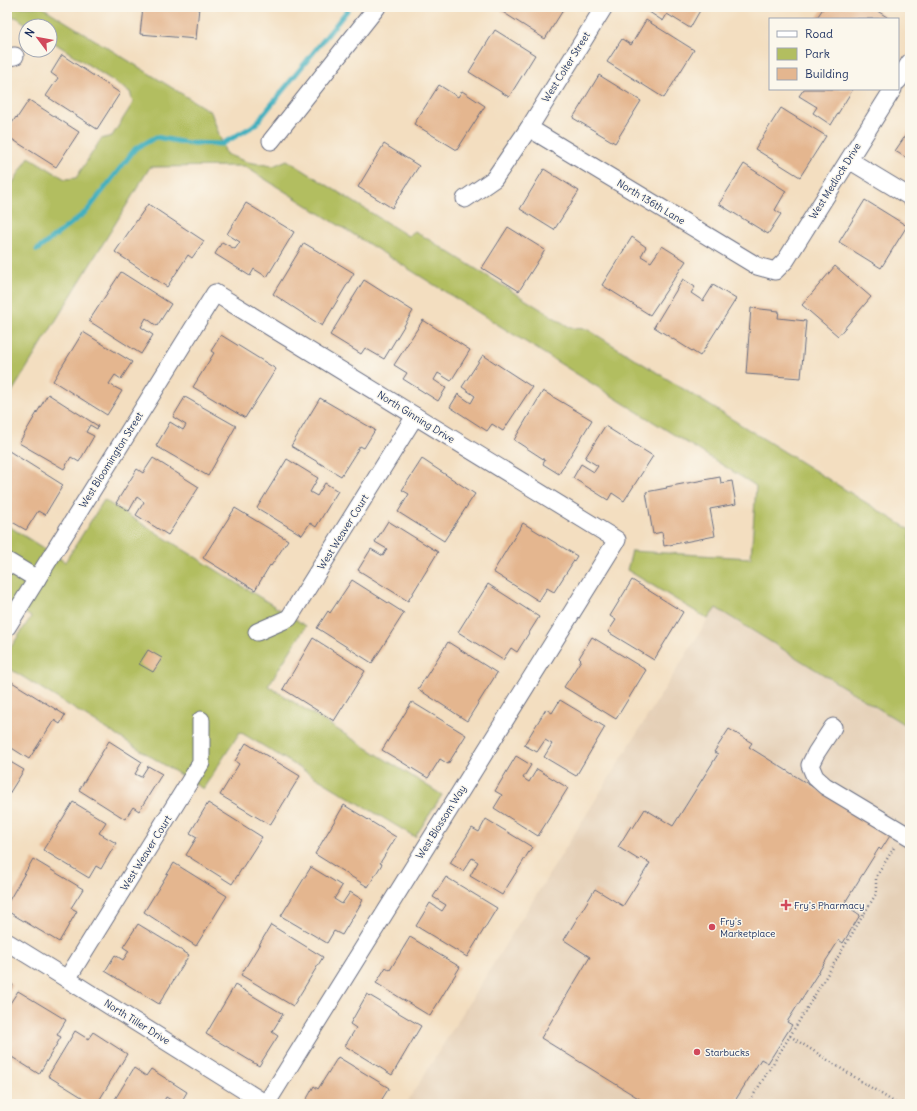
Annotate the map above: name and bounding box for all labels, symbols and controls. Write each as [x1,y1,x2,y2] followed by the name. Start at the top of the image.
[18,18,58,58] north arrow
[769,18,899,90] legend
[22,26,37,40] text: N
[805,26,833,41] text: Road
[539,29,593,105] street label: West Colter Street
[805,46,830,61] text: Park
[805,66,849,81] text: Building
[806,140,864,222] street label: West Medlock Drive
[615,177,687,227] street label: North 136th Lane
[375,388,457,446] street label: North Ginning Drive
[76,409,146,510] street label: West Bloomington Street
[315,491,372,572] street label: West Weaver Court
[413,783,469,861] street label: West Blossom Way
[118,812,175,893] street label: West Weaver Court
[794,899,865,912] place label: Fry's Pharmacy
[781,900,791,910] marker: Fry's Pharmacy
[720,915,776,940] place label: Fry's Marketplace
[707,922,717,932] marker: Fry's Marketplace
[102,996,172,1048] street label: North Tiller Drive
[705,1046,750,1059] place label: Starbucks
[692,1047,702,1057] marker: Starbucks

